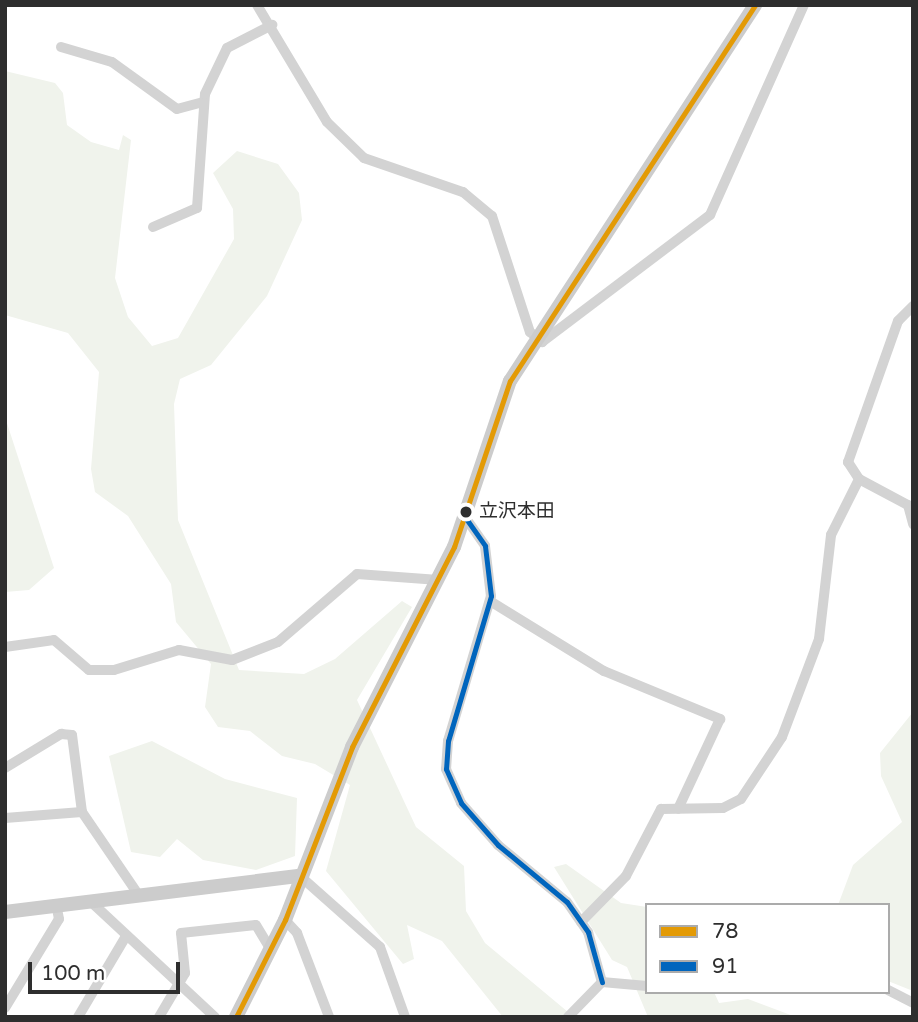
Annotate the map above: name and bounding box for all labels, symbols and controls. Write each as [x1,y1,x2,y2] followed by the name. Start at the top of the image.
[479,501,555,523] place label: 立沢本田
[459,505,473,519] marker: 立沢本田
[645,903,890,994] legend
[712,919,738,944] text: 78
[32,948,184,992] scale bar
[712,954,738,979] text: 91
[41,961,105,986] text: 100 m

